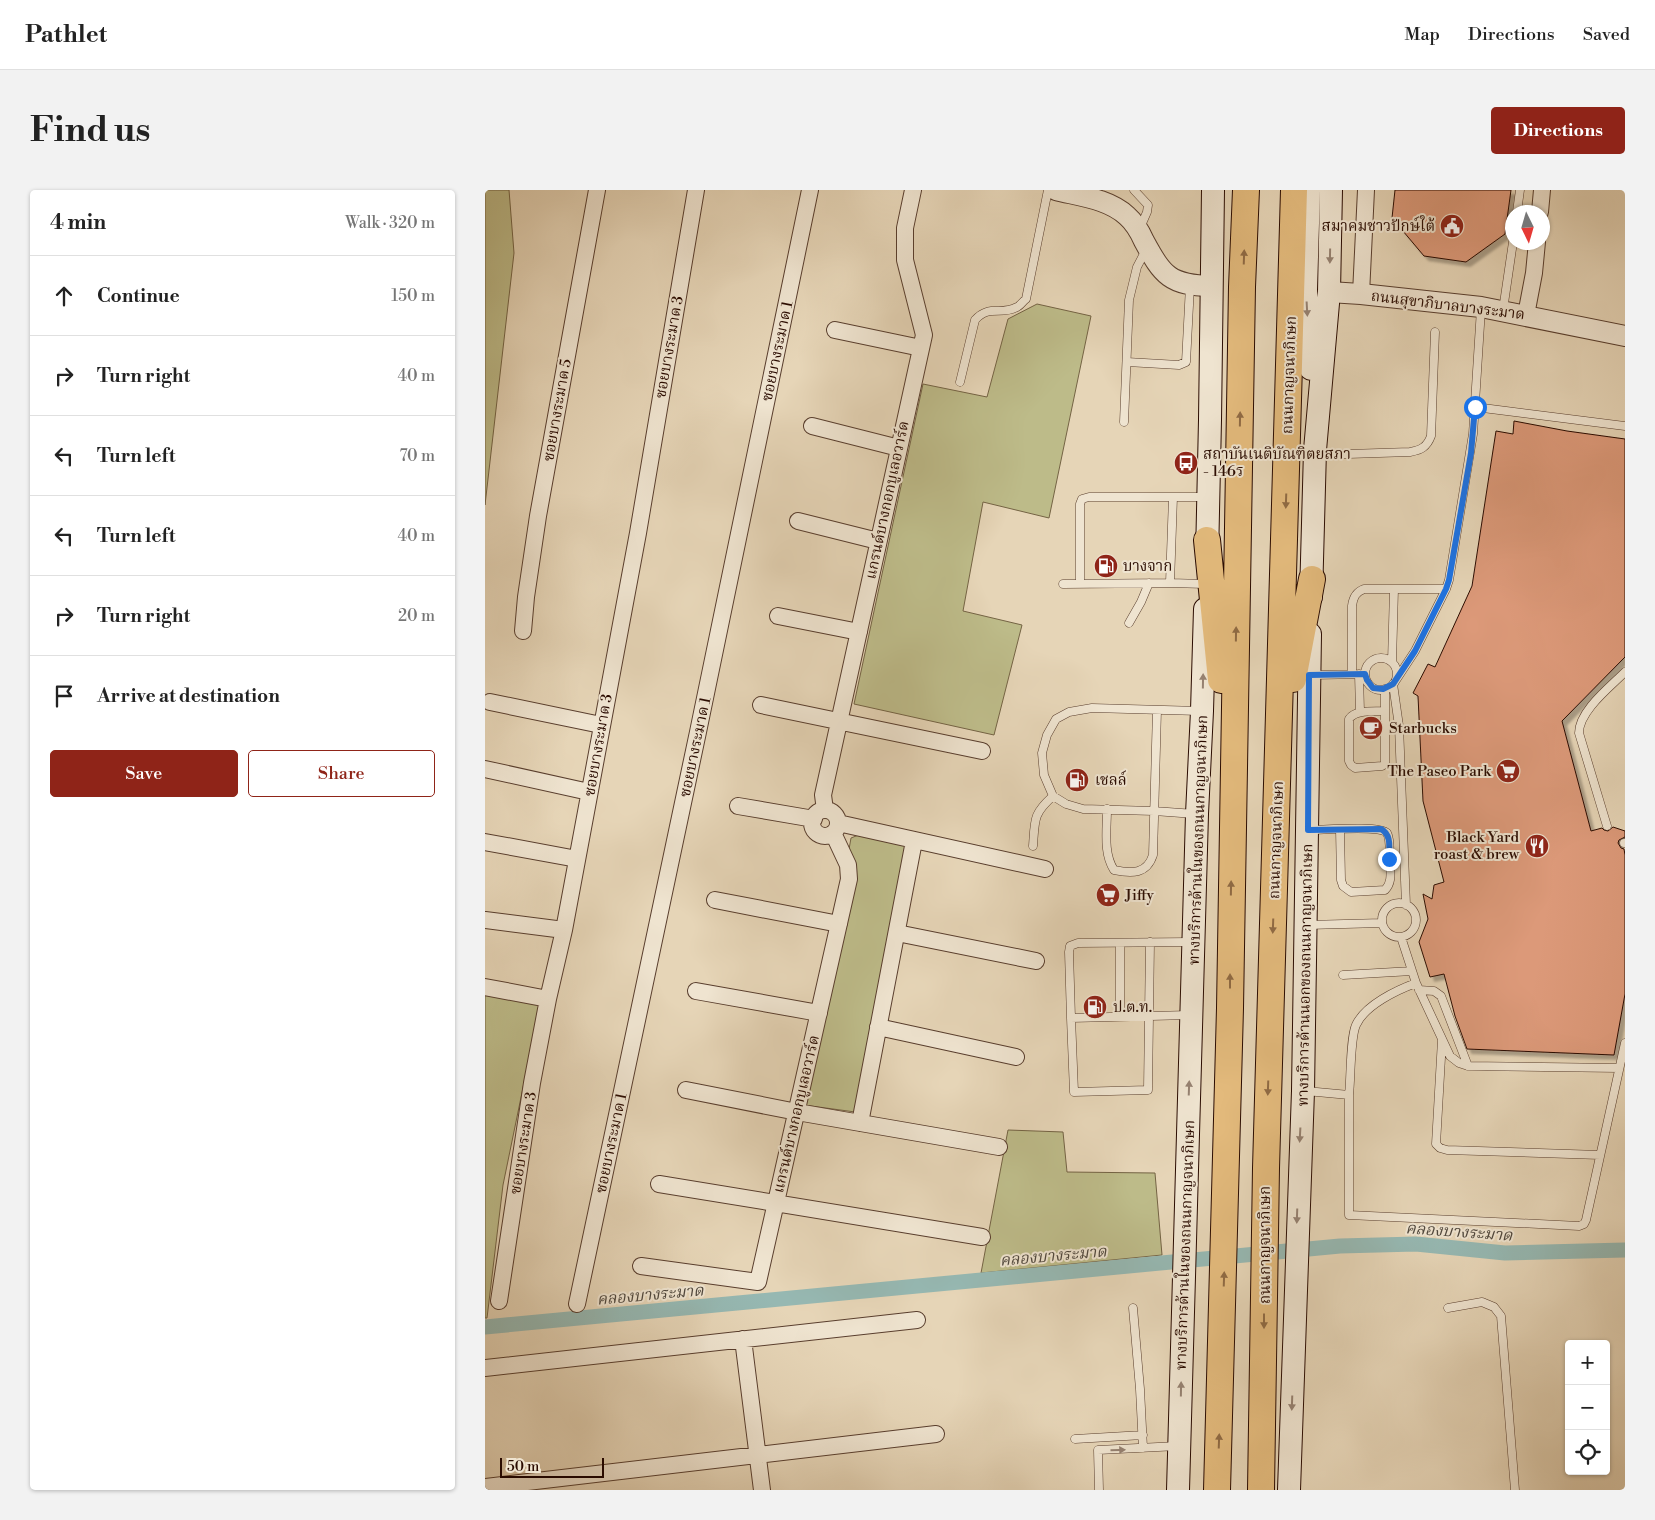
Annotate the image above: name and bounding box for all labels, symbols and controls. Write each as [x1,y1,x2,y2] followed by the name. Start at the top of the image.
[25,20,107,50] text: Pathlet
[1404,23,1440,46] text: Map
[1468,23,1555,46] text: Directions
[1583,23,1630,46] text: Saved
[1491,107,1625,154] button: Directions
[30,109,150,152] text: Find us
[1505,205,1550,250] north arrow
[50,210,106,236] text: 4 min
[345,213,435,233] text: Walk · 320 m
[1439,213,1465,239] public building icon: สมาคมชาวปักษ์ใต้
[1322,215,1435,236] place label: สมาคมชาวปักษ์ใต้
[1240,248,1248,264] one-way arrow
[1325,248,1333,264] one-way arrow
[50,282,78,310] icon: ahead
[97,284,180,308] text: Continue
[391,286,435,306] text: 150 m
[1370,287,1526,325] street label: ถนนสุขาภิบาลบางระมาด
[651,294,688,400] street label: ซอยบางระมาด 3
[758,299,797,403] street label: ซอยบางระมาด 1
[1304,301,1312,317] one-way arrow
[1278,316,1301,434] street label: ถนนกาญจนาภิเษก
[539,357,576,463] street label: ซอยบางระมาด 5
[50,362,78,390] icon: right
[97,364,190,388] text: Turn right
[398,366,435,386] text: 40 m
[1464,396,1487,419] route start
[1236,411,1244,427] one-way arrow
[860,419,914,581] street label: แกรนด์บางกอกบูเลอวาร์ด
[50,442,78,470] icon: left
[97,444,176,468] text: Turn left
[1203,445,1351,481] place label: สถาบันเนติบัณฑิตยสภา - 146ร
[399,446,435,466] text: 70 m
[1173,450,1199,476] bus stop icon: สถาบันเนติบัณฑิตยสภา - 146ร
[1281,493,1289,509] one-way arrow
[50,522,78,550] icon: left
[97,524,176,548] text: Turn left
[398,526,435,546] text: 40 m
[1093,553,1119,579] fuel station icon: บางจาก
[1123,557,1172,576] place label: บางจาก
[50,602,78,630] icon: right
[97,604,190,628] text: Turn right
[398,606,435,626] text: 20 m
[1232,626,1240,642] one-way arrow
[1199,673,1207,689] one-way arrow
[50,682,78,710] icon: arrive
[97,684,280,708] text: Arrive at destination
[580,692,617,798] street label: ซอยบางระมาด 3
[676,695,715,799] street label: ซอยบางระมาด 1
[1183,714,1212,965] street label: ทางบริการด้านในของถนนกาญจนาภิเษก
[1358,715,1384,741] cafe icon: Starbucks
[1389,719,1457,738] place label: Starbucks
[50,750,238,797] button: Save
[248,750,435,797] button: Share
[1495,758,1521,784] supermarket icon: The Paseo Park
[1387,762,1492,781] place label: The Paseo Park
[1064,767,1090,793] fuel station icon: เชลล์
[1095,770,1127,790] place label: เชลล์
[1265,781,1288,899] street label: ถนนกาญจนาภิเษก
[1434,828,1520,864] place label: Black Yard roast & brew
[1524,833,1550,859] restaurant icon: Black Yard roast & brew
[1294,843,1317,1107] street label: ทางบริการด้านนอกของถนนกาญจนาภิเษก
[1378,848,1401,871] route end
[1228,880,1236,896] one-way arrow
[1095,882,1121,908] supermarket icon: Jiffy
[1124,886,1155,905] place label: Jiffy
[1269,918,1277,934] one-way arrow
[1226,973,1234,989] one-way arrow
[1082,994,1108,1020] fuel station icon: ป.ต.ท.
[1113,998,1152,1017] place label: ป.ต.ท.
[768,1033,824,1195] street label: แกรนด์บางกอกบูเลอวาร์ด
[1186,1080,1194,1096] one-way arrow
[1264,1081,1272,1097] one-way arrow
[506,1090,541,1196] street label: ซอยบางระมาด 3
[592,1091,631,1195] street label: ซอยบางระมาด 1
[1170,1119,1199,1370] street label: ทางบริการด้านในของถนนกาญจนาภิเษก
[1296,1128,1304,1144] one-way arrow
[1256,1186,1275,1304] street label: ถนนกาญจนาภิเษก
[1293,1208,1301,1224] one-way arrow
[1405,1218,1514,1246] water label: คลองบางระมาด
[999,1241,1108,1271] water label: คลองบางระมาด
[1220,1271,1228,1287] one-way arrow
[596,1280,705,1310] water label: คลองบางระมาด
[1260,1314,1268,1330] one-way arrow
[1565,1340,1610,1475] map controls
[1565,1340,1610,1385] button: +
[1177,1381,1185,1397] one-way arrow
[1565,1385,1610,1430] button: −
[1287,1395,1295,1411] one-way arrow
[1565,1430,1610,1475] button: locate
[1215,1433,1223,1449] one-way arrow
[1111,1446,1127,1454] one-way arrow
[500,1455,604,1478] scale bar
[507,1458,539,1476] text: 50 m

